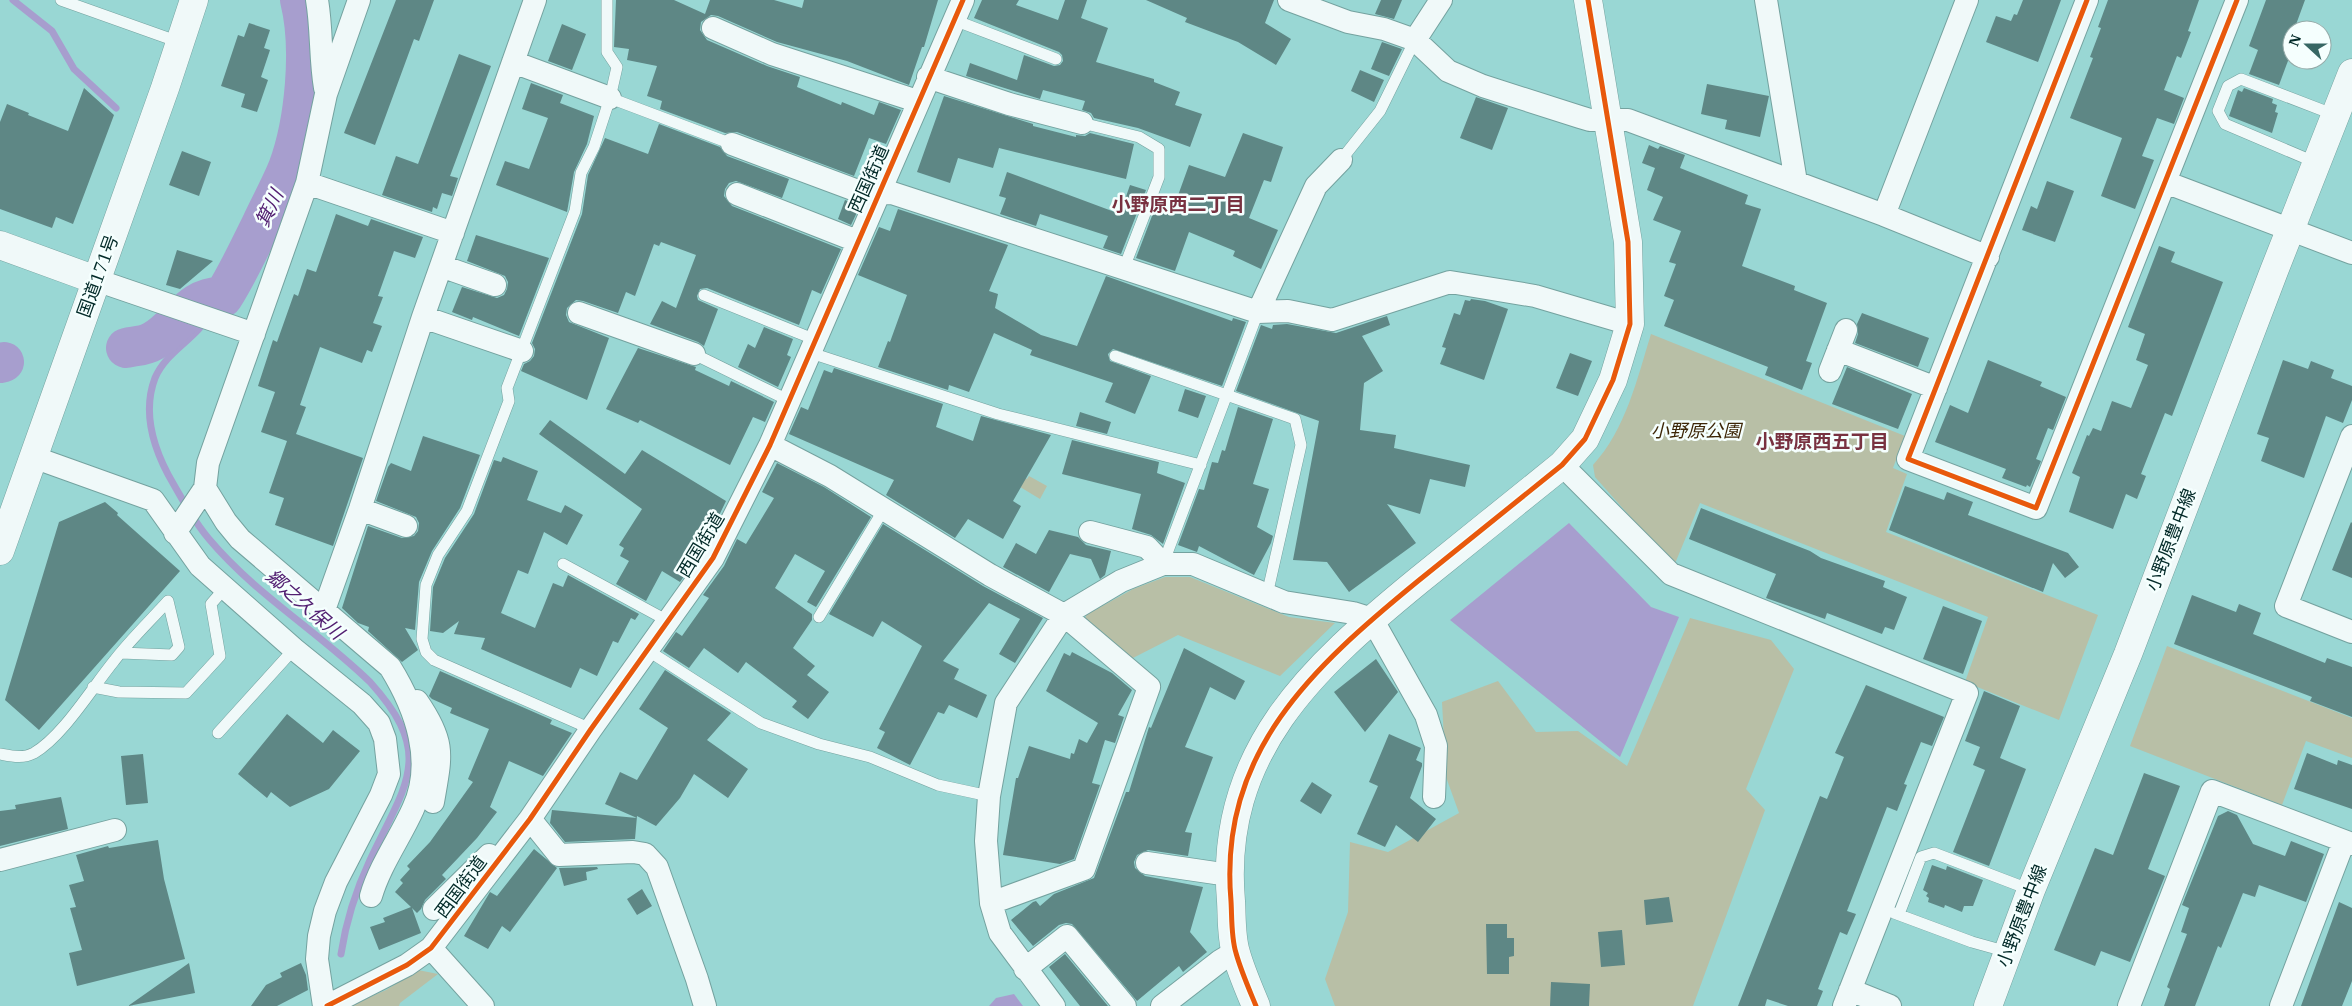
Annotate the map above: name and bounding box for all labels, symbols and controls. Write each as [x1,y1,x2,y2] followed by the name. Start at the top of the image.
[2282,20,2332,70] north arrow
[2284,32,2305,49] text: N
[843,141,894,216] street label: 西国街道
[250,184,289,230] water label: 箕川
[1111,192,1245,216] district label: 小野原西二丁目
[72,231,123,320] street label: 国道171号
[1651,419,1744,442] park label: 小野原公園
[1755,429,1889,453] district label: 小野原西五丁目
[2140,485,2201,594] street label: 小野原豊中線
[672,508,729,582] street label: 西国街道
[261,564,350,646] water label: 郷之久保川
[430,851,491,922] street label: 西国街道
[1991,861,2052,970] street label: 小野原豊中線

